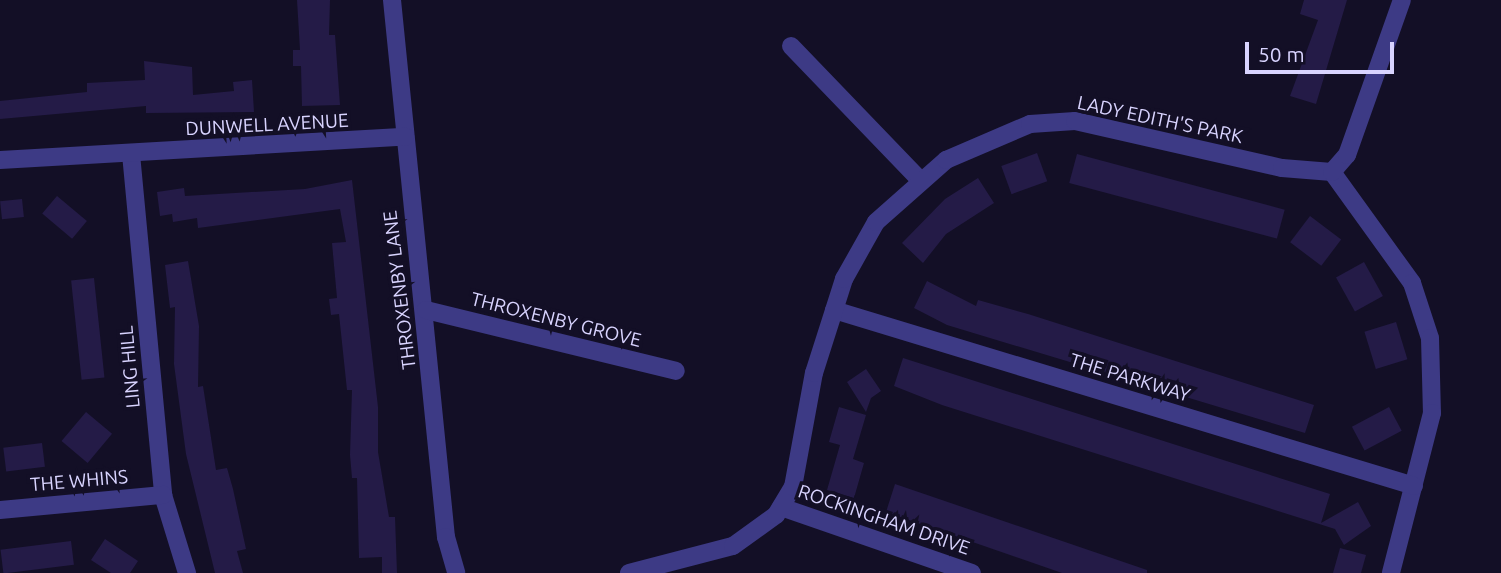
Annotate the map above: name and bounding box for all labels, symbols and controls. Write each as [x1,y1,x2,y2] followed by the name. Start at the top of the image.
[1249,28,1398,72] scale bar
[1258,42,1305,66] text: 50 m
[1075,91,1245,149] street label: LADY EDITH'S PARK
[185,109,349,141] street label: DUNWELL AVENUE
[379,209,421,371] street label: THROXENBY LANE
[468,288,644,352] street label: THROXENBY GROVE
[115,325,145,409] street label: LING HILL
[1067,349,1193,407] street label: THE PARKWAY
[29,465,129,497] street label: THE WHINS
[795,480,973,560] street label: ROCKINGHAM DRIVE

